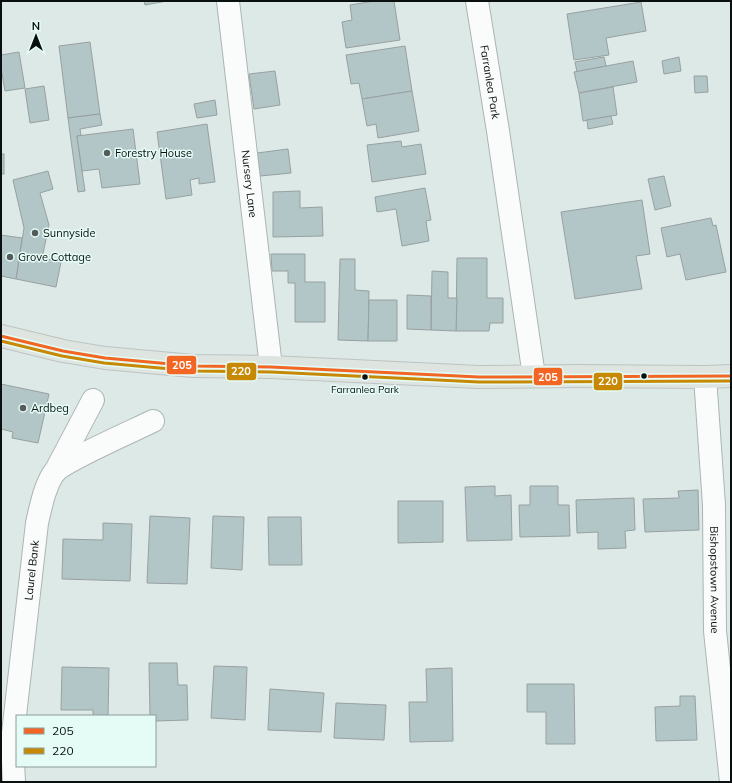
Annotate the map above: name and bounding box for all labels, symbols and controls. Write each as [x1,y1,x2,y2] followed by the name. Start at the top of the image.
[16,16,56,56] north arrow
[32,19,40,33] text: N
[477,44,503,120] street label: Farranlea Park
[115,146,192,160] place label: Forestry House
[102,148,112,158] marker: Forestry House
[239,149,260,218] street label: Nursery Lane
[43,226,95,240] place label: Sunnyside
[30,228,40,238] marker: Sunnyside
[18,250,91,264] place label: Grove Cottage
[5,252,15,262] marker: Grove Cottage
[166,355,197,375] line badge: 205
[172,358,192,372] text: 205
[226,362,257,381] line badge: 220
[231,364,251,378] text: 220
[533,367,563,386] line badge: 205
[538,370,558,384] text: 205
[639,371,649,381] unlabelled marker
[360,372,370,382] marker: Farranlea Park
[593,372,623,391] line badge: 220
[598,374,618,388] text: 220
[331,383,400,396] place label: Farranlea Park
[31,401,69,415] place label: Ardbeg
[18,403,28,413] marker: Ardbeg
[707,526,722,634] street label: Bishopstown Avenue
[21,539,42,601] street label: Laurel Bank
[16,715,156,767] legend
[52,723,74,738] text: 205
[52,743,74,758] text: 220

